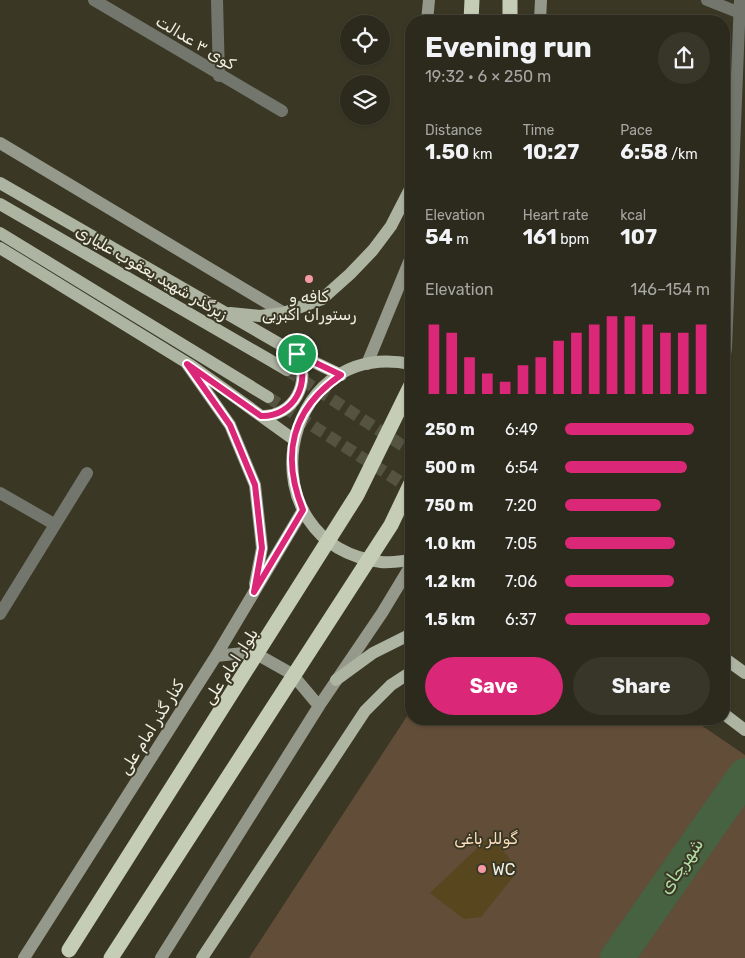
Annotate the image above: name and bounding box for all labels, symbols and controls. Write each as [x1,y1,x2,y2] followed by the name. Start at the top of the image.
[152,11,240,75] street label: کوی ۳ عدالت
[340,15,390,125] map controls
[340,15,390,65] button: locate
[425,31,592,64] text: Evening run
[658,32,710,84] button: share
[425,67,551,86] text: 19:32 · 6 × 250 m
[340,75,390,125] button: layers
[425,122,482,139] text: Distance
[523,122,554,139] text: Time
[620,122,652,139] text: Pace
[425,139,469,164] text: 1.50
[523,139,579,164] text: 10:27
[620,139,668,164] text: 6:58
[469,146,492,163] text: km
[668,146,698,163] text: /km
[425,207,485,224] text: Elevation
[523,207,589,224] text: Heart rate
[620,207,646,224] text: kcal
[72,221,231,325] street label: زیرگذر شهید یعقوب علیاری
[425,224,453,249] text: 54
[523,224,557,249] text: 161
[620,224,657,249] text: 107
[453,231,469,248] text: m
[557,231,589,248] text: bpm
[303,273,315,285] marker: کافه و رستوران اکبربی
[425,280,494,299] text: Elevation
[631,280,710,299] text: 146–154 m
[262,287,356,325] place label: کافه و رستوران اکبربی
[276,333,318,375] pin
[283,340,311,368] icon: arrive
[425,420,475,439] text: 250 m
[505,420,538,439] text: 6:49
[425,458,475,477] text: 500 m
[505,458,538,477] text: 6:54
[425,496,473,515] text: 750 m
[505,496,537,515] text: 7:20
[425,534,476,553] text: 1.0 km
[505,534,537,553] text: 7:05
[425,572,475,591] text: 1.2 km
[505,572,537,591] text: 7:06
[425,610,475,629] text: 1.5 km
[505,610,537,629] text: 6:37
[199,625,263,708] street label: بلوار امام علی
[425,657,563,715] button: Save
[573,657,710,715] button: Share
[115,676,189,779] street label: کنار گذر امام علی
[454,829,519,849] park label: گوللر باغی
[654,834,708,898] water label: شهرچای
[492,860,515,879] place label: WC
[476,863,488,875] marker: WC

